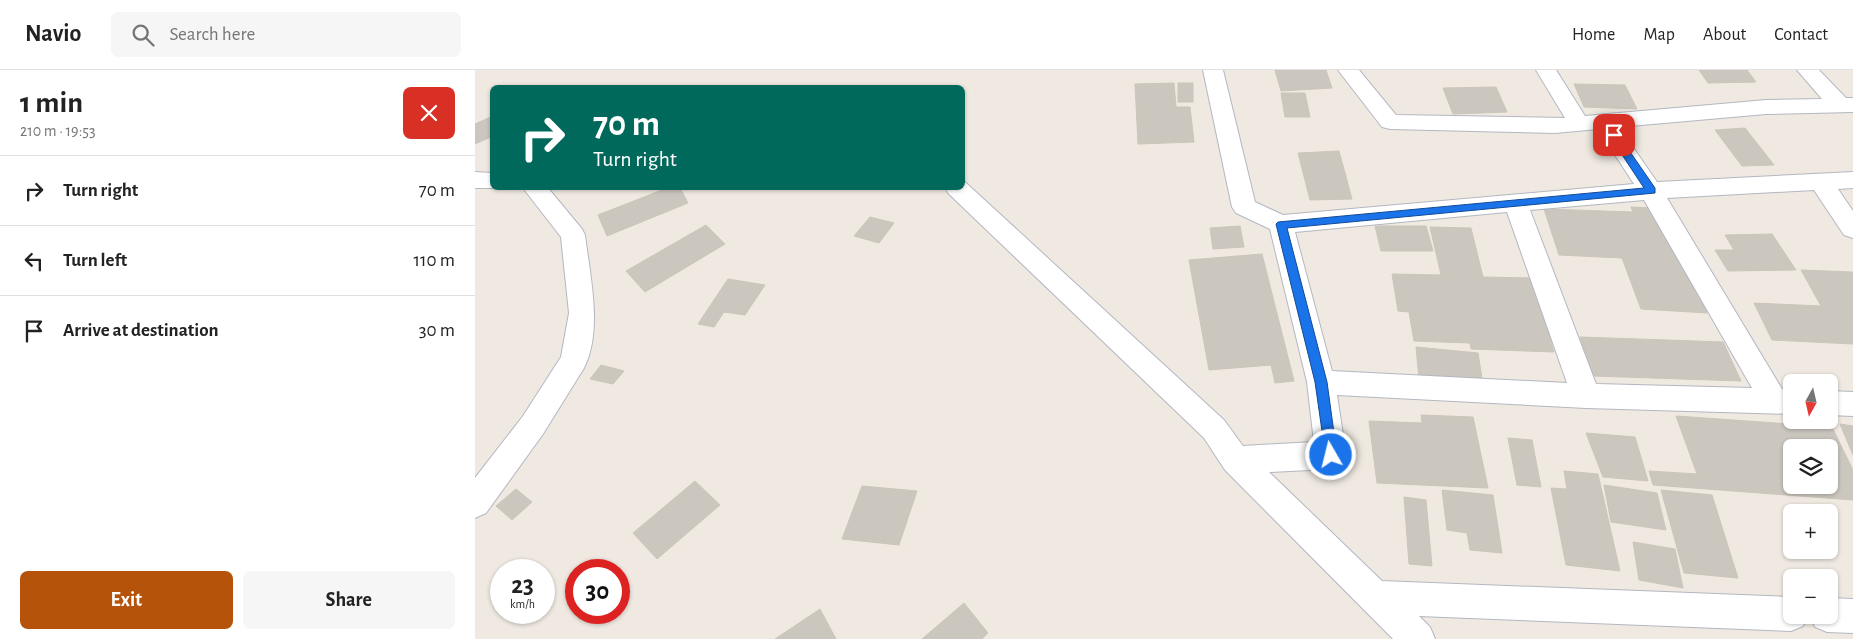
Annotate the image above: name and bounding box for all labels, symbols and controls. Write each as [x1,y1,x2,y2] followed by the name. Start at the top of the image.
[111,12,461,57] search box
[129,21,157,49] icon: search
[25,22,81,46] text: Navio
[169,25,255,44] text: Search here
[1572,26,1615,44] text: Home
[1643,26,1675,44] text: Map
[1703,26,1746,44] text: About
[1774,26,1828,44] text: Contact
[403,87,455,139] button: close
[20,88,83,118] text: 1 min
[510,105,575,170] icon: right
[593,107,660,142] text: 70 m
[1593,114,1635,156] pin
[1600,121,1628,149] icon: arrive
[20,123,96,139] text: 210 m · 19:53
[593,148,677,170] text: Turn right
[20,177,48,205] icon: right
[63,181,138,200] text: Turn right
[419,181,455,200] text: 70 m
[20,247,48,275] icon: left
[63,251,127,270] text: Turn left
[414,251,455,270] text: 110 m
[20,317,48,345] icon: arrive
[63,321,219,340] text: Arrive at destination
[419,321,455,340] text: 30 m
[1783,374,1837,429] north arrow
[1783,374,1838,624] map controls
[1304,428,1356,480] position arrow
[1783,439,1838,494] button: layers
[1783,504,1838,559] button: +
[565,559,630,624] speed limit sign: 30
[1783,569,1838,624] button: −
[20,571,233,629] button: Exit
[243,571,455,629] button: Share
[511,573,534,598] text: 23
[510,598,535,610] text: km/h

